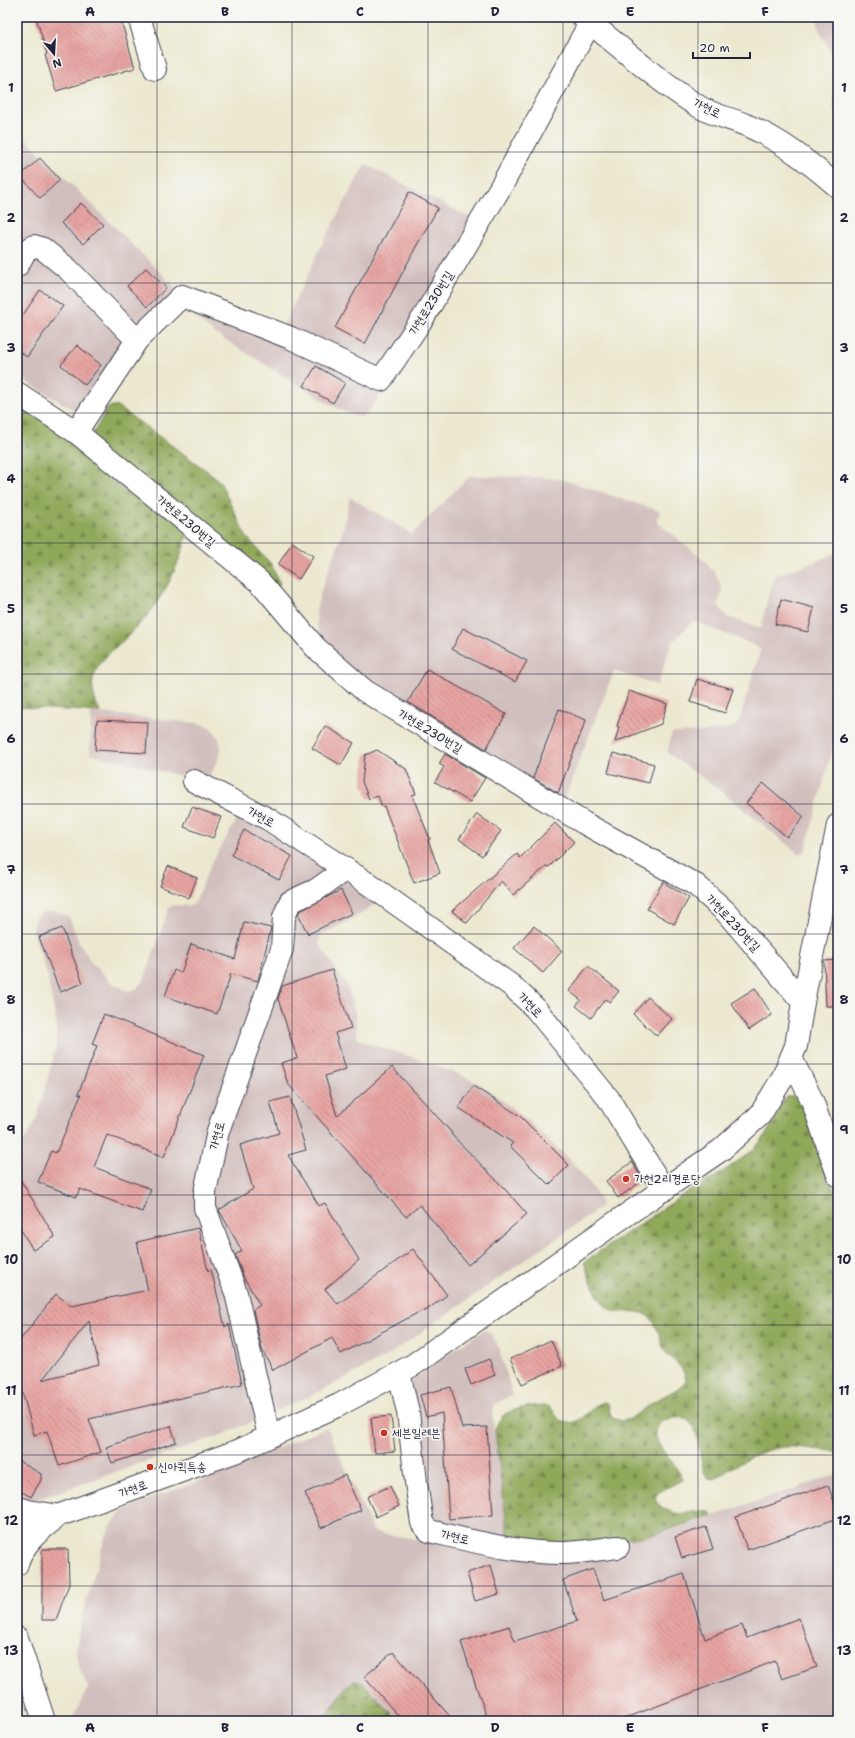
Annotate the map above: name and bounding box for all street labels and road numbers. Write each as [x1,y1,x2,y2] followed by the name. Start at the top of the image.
[690,94,724,122] street label: 가현로
[405,268,457,338] street label: 가현로230번길
[153,492,219,551] street label: 가현로230번길
[395,705,466,757] street label: 가현로230번길
[244,803,278,831] street label: 가현로
[702,891,764,955] street label: 가현로230번길
[514,989,546,1021] street label: 가현로
[206,1120,228,1152] street label: 가현로
[117,1477,149,1501] street label: 가현로
[439,1526,471,1548] street label: 가현로

